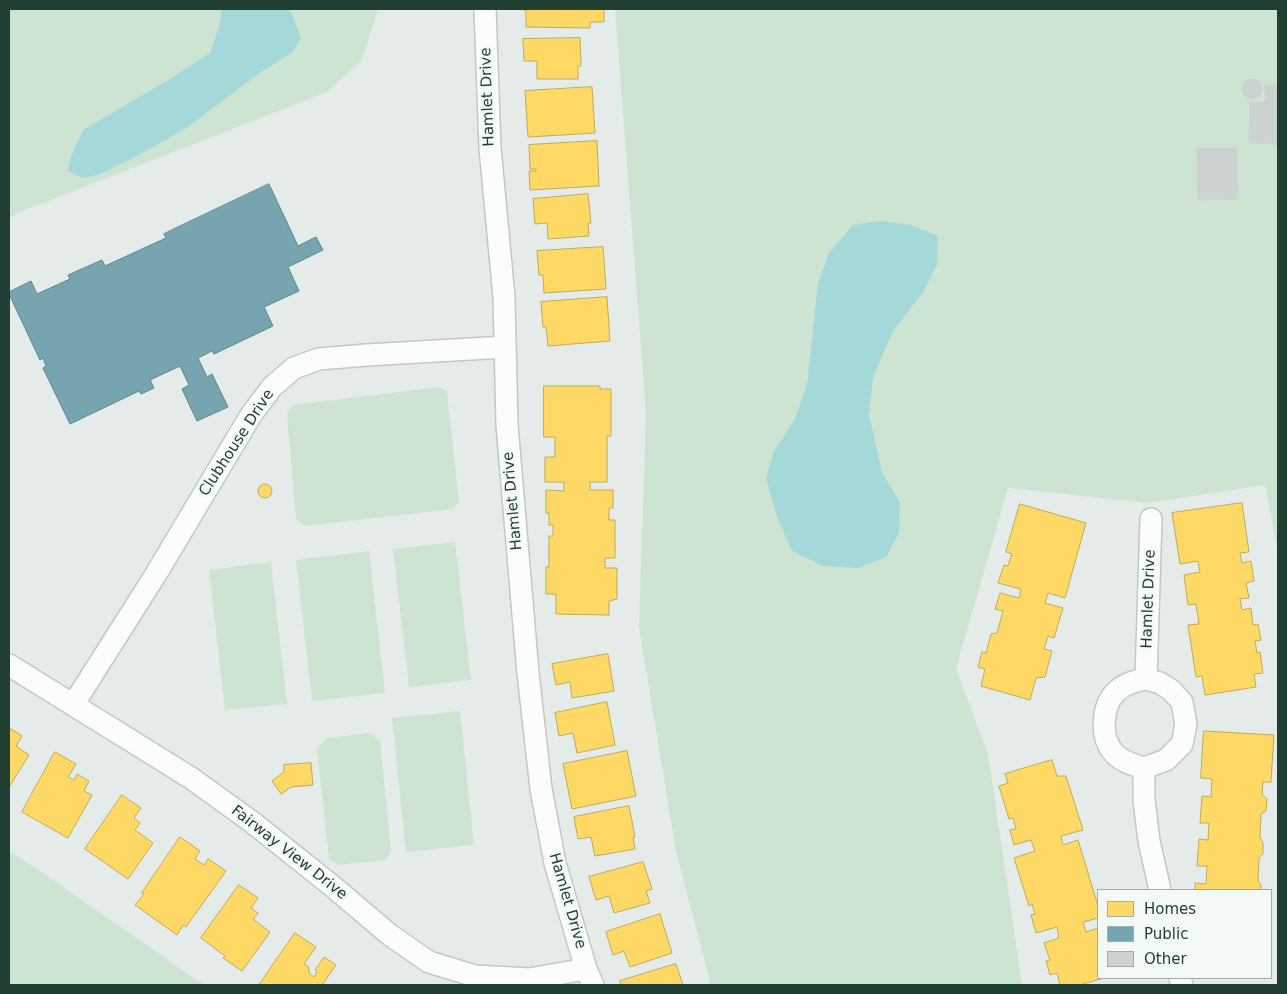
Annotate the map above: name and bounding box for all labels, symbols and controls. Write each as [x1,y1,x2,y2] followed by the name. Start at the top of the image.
[477,47,499,147] street label: Hamlet Drive
[196,386,278,500] street label: Clubhouse Drive
[500,451,526,551] street label: Hamlet Drive
[1138,549,1160,649] street label: Hamlet Drive
[227,802,351,904] street label: Fairway View Drive
[545,851,589,951] street label: Hamlet Drive
[1097,889,1272,979] legend
[1144,900,1196,918] text: Homes
[1144,925,1188,943] text: Public
[1144,950,1187,968] text: Other

